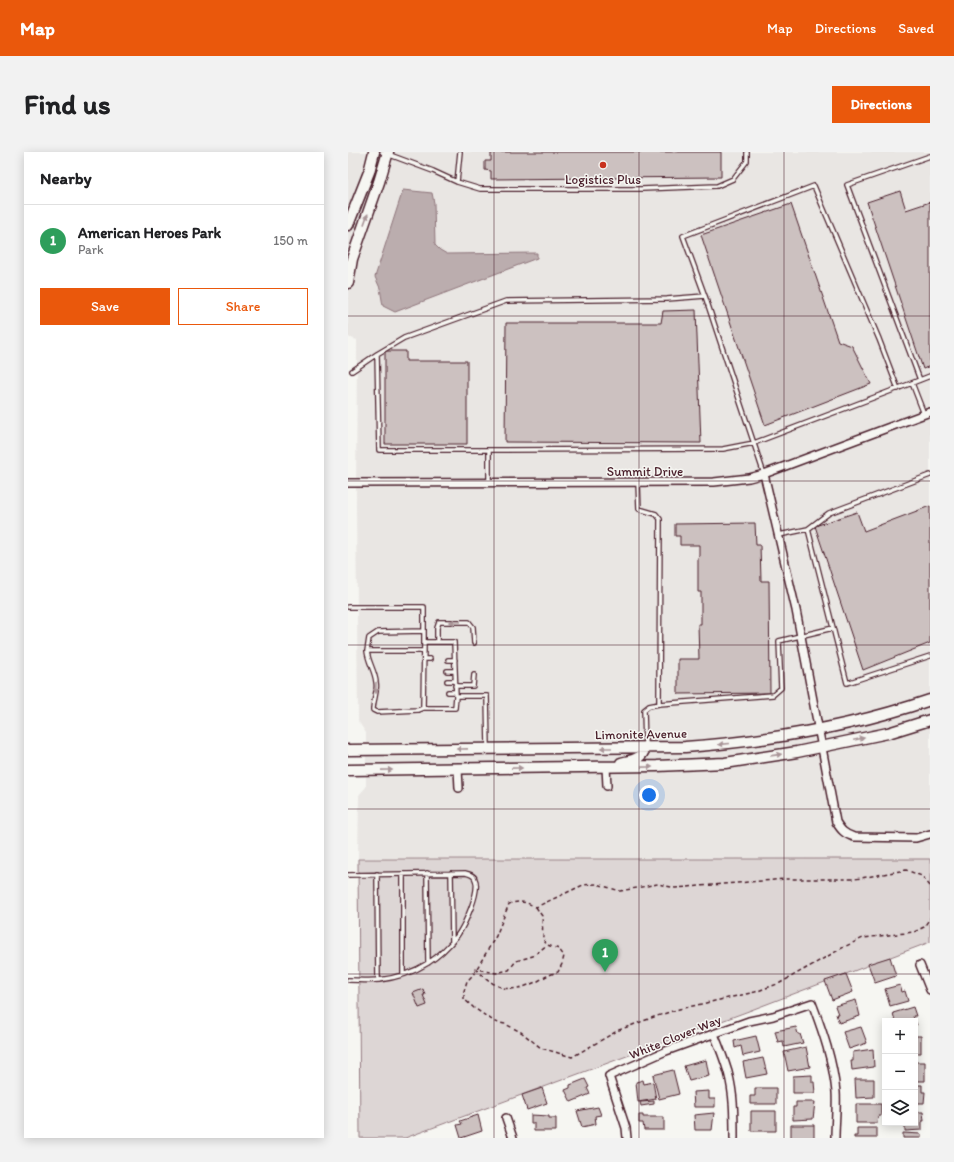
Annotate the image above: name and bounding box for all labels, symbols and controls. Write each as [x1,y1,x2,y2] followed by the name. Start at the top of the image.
[20,17,55,40] text: Map
[767,20,793,37] text: Map
[815,20,876,37] text: Directions
[898,20,934,37] text: Saved
[832,86,930,123] button: Directions
[24,87,111,121] text: Find us
[598,160,608,170] marker: Logistics Plus
[40,168,92,188] text: Nearby
[565,172,641,187] place label: Logistics Plus
[363,212,369,224] one-way arrow
[78,224,221,242] text: American Heroes Park
[50,233,56,248] text: 1
[273,233,308,248] text: 150 m
[78,242,104,257] text: Park
[40,288,170,325] button: Save
[178,288,308,325] button: Share
[607,464,683,479] street label: Summit Drive
[448,619,461,625] one-way arrow
[373,682,379,695] one-way arrow
[595,726,687,742] street label: Limonite Avenue
[853,736,866,742] one-way arrow
[718,741,730,747] one-way arrow
[599,745,612,751] one-way arrow
[455,746,468,752] one-way arrow
[770,752,782,758] one-way arrow
[641,763,653,770] one-way arrow
[511,765,524,771] one-way arrow
[381,767,394,773] one-way arrow
[639,785,659,805] your location
[592,939,618,972] pin: 1
[627,1012,723,1062] street label: White Clover Way
[882,1018,918,1126] map controls
[882,1018,918,1054] button: +
[882,1054,918,1090] button: −
[882,1090,918,1126] button: layers

